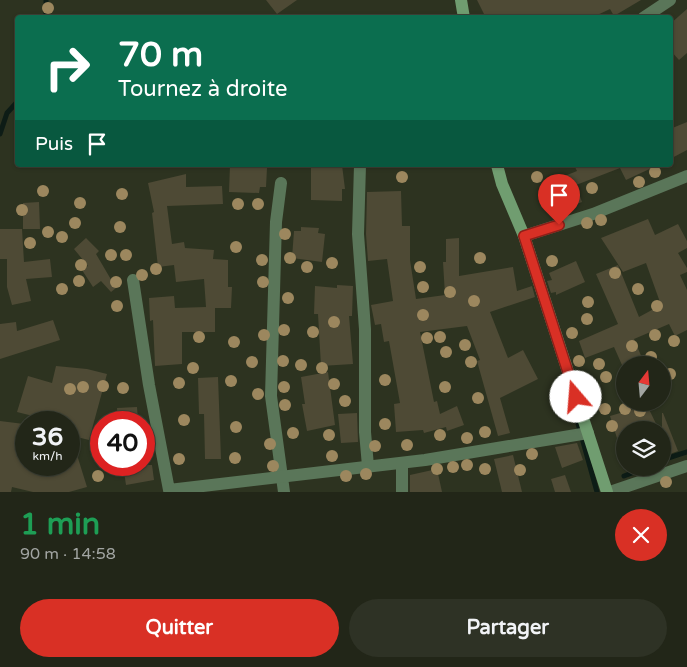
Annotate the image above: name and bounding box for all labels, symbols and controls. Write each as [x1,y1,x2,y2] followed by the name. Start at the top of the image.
[118,34,203,76] text: 70 m
[35,35,100,100] icon: right
[118,76,287,102] text: Tournez à droite
[83,130,111,158] icon: arrive
[35,133,73,155] text: Puis
[538,174,580,225] pin
[545,181,573,209] icon: arrive
[616,356,671,411] north arrow
[616,356,671,476] map controls
[549,370,601,422] position arrow
[90,411,155,476] speed limit sign: 40
[616,421,671,476] button: layers
[32,422,63,452] text: 36
[32,449,63,463] text: km/h
[20,506,100,543] text: 1 min
[615,509,667,561] button: close
[20,544,116,564] text: 90 m · 14:58
[20,599,339,657] button: Quitter
[349,599,667,657] button: Partager

